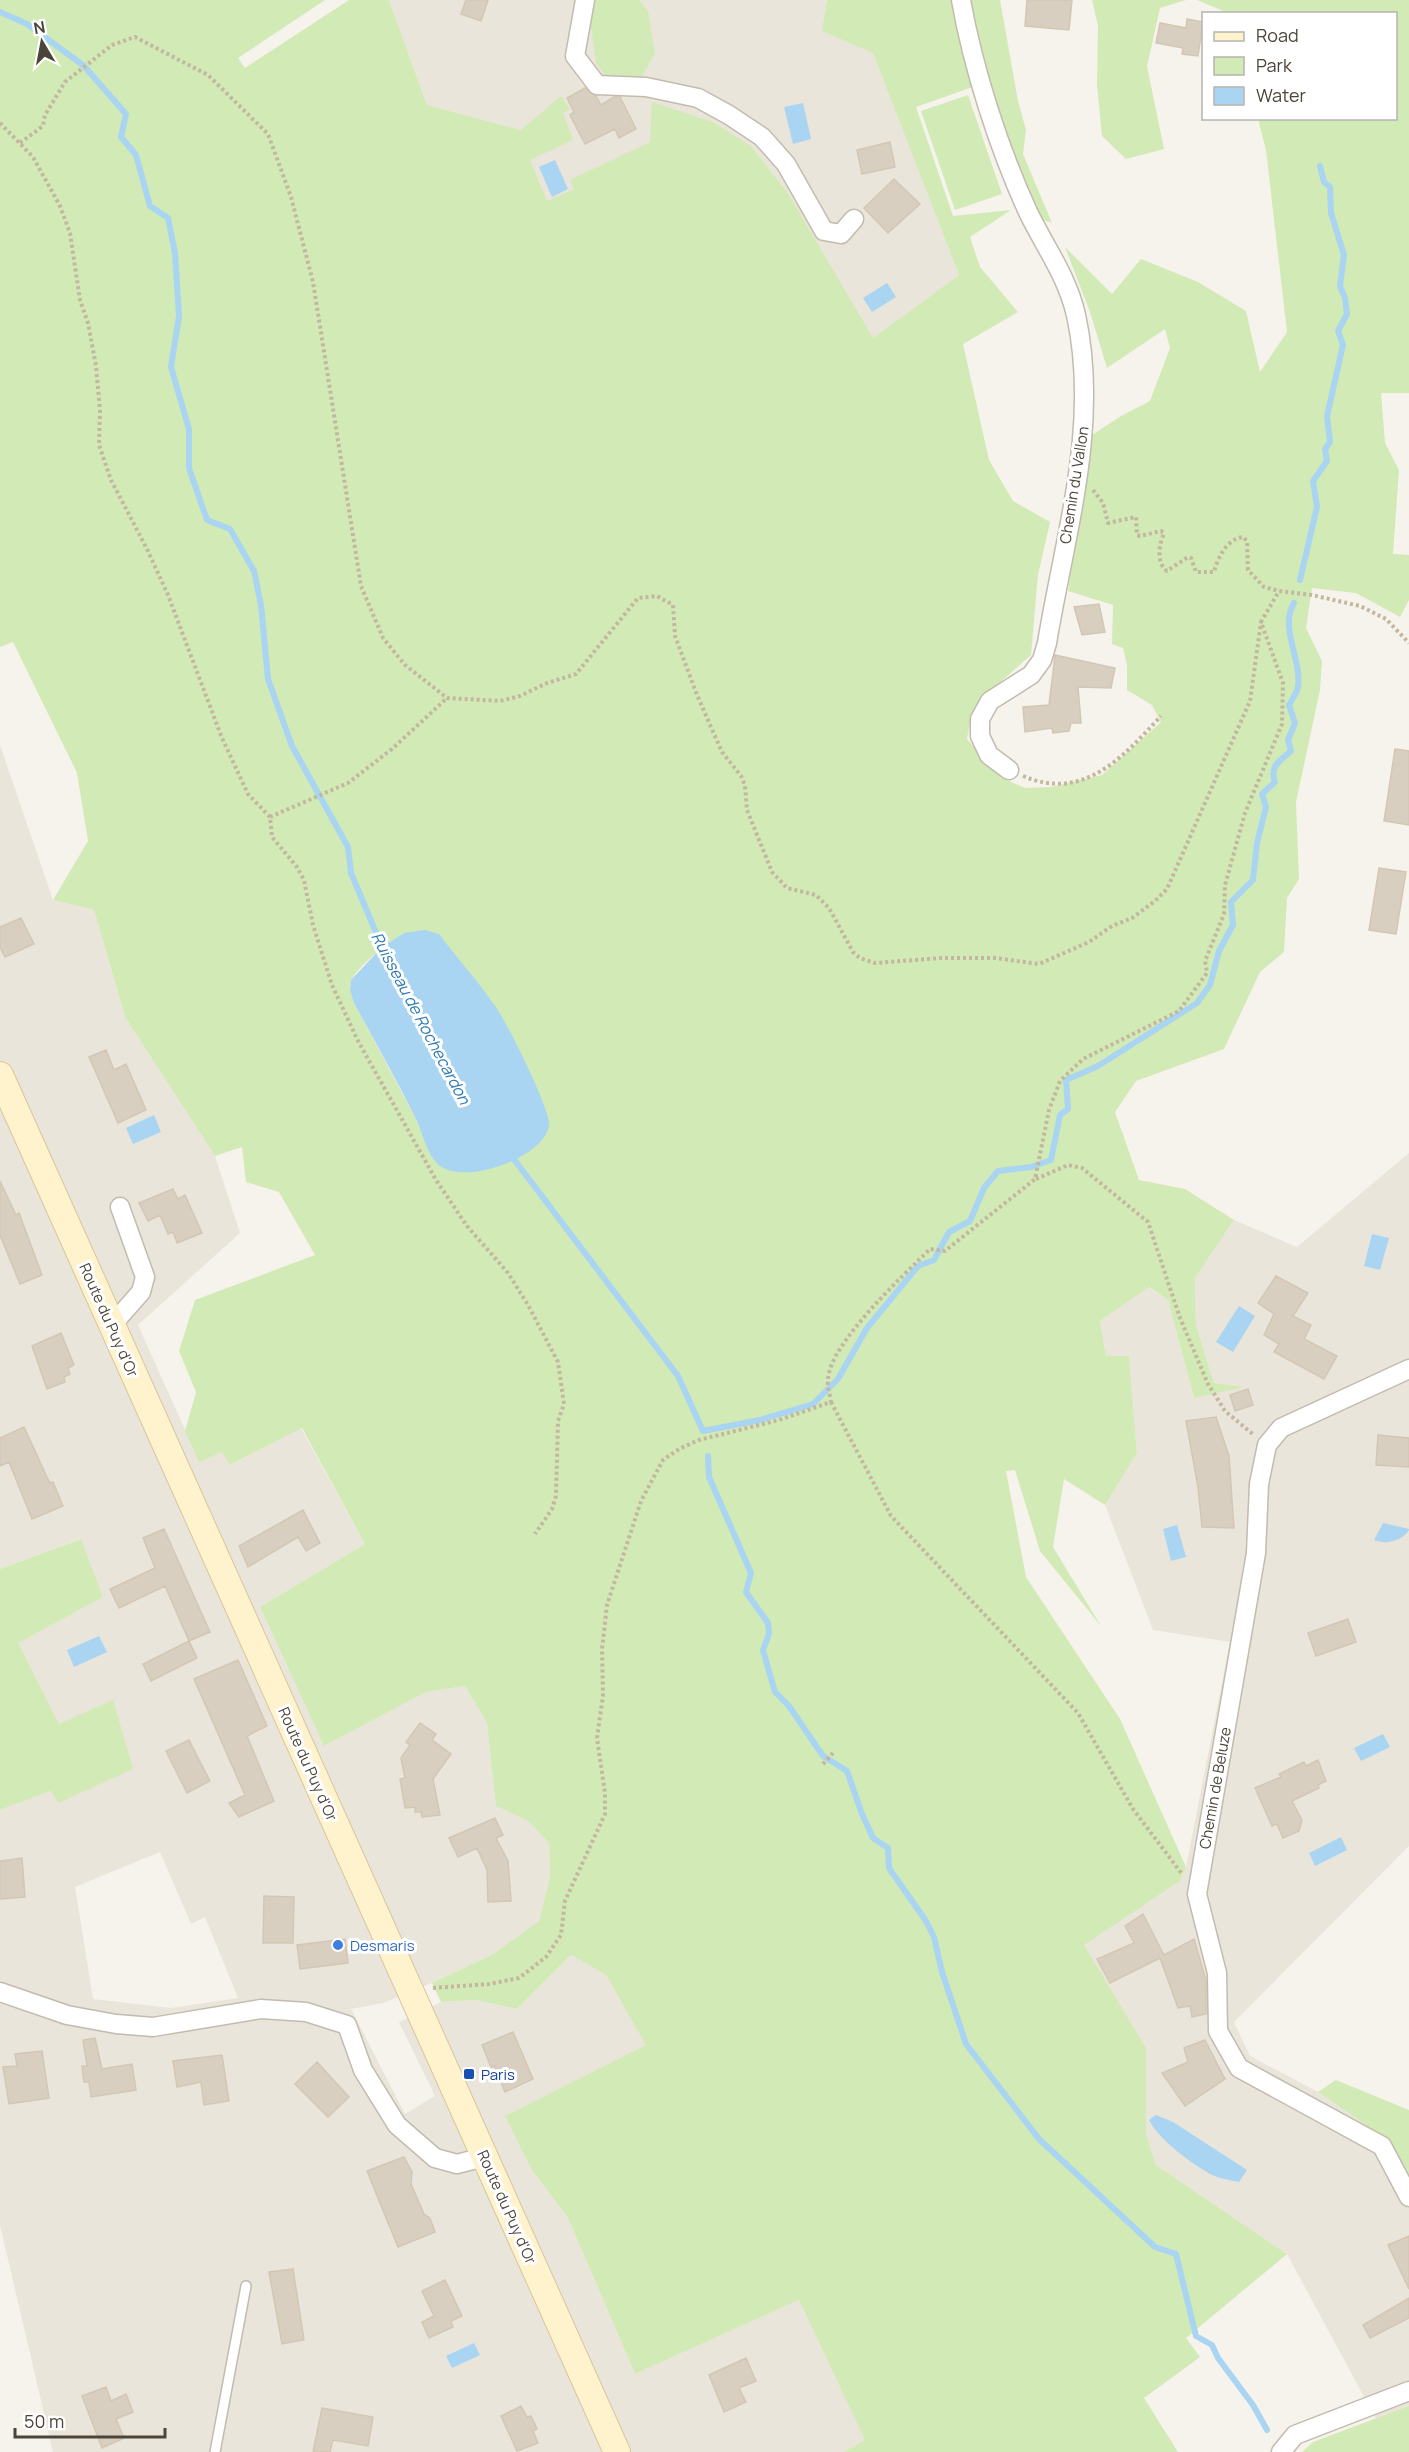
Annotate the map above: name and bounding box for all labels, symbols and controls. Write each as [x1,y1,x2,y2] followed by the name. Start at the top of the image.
[12,12,72,72] north arrow
[1202,12,1397,120] legend
[32,15,47,39] text: N
[1256,23,1299,47] text: Road
[1256,53,1293,77] text: Park
[1256,83,1306,107] text: Water
[1054,425,1094,545] street label: Chemin du Vallon
[366,928,476,1108] water label: Ruisseau de Rochecardon
[74,1260,144,1381] street label: Route du Puy d'Or
[273,1704,343,1825] street label: Route du Puy d'Or
[1194,1725,1236,1851] street label: Chemin de Beluze
[350,1935,415,1956] place label: Desmaris
[331,1938,345,1952] marker: Desmaris
[481,2064,515,2085] place label: Paris
[462,2067,476,2081] marker: Paris
[472,2147,542,2268] street label: Route du Puy d'Or
[15,2401,165,2439] scale bar
[24,2409,64,2433] text: 50 m

